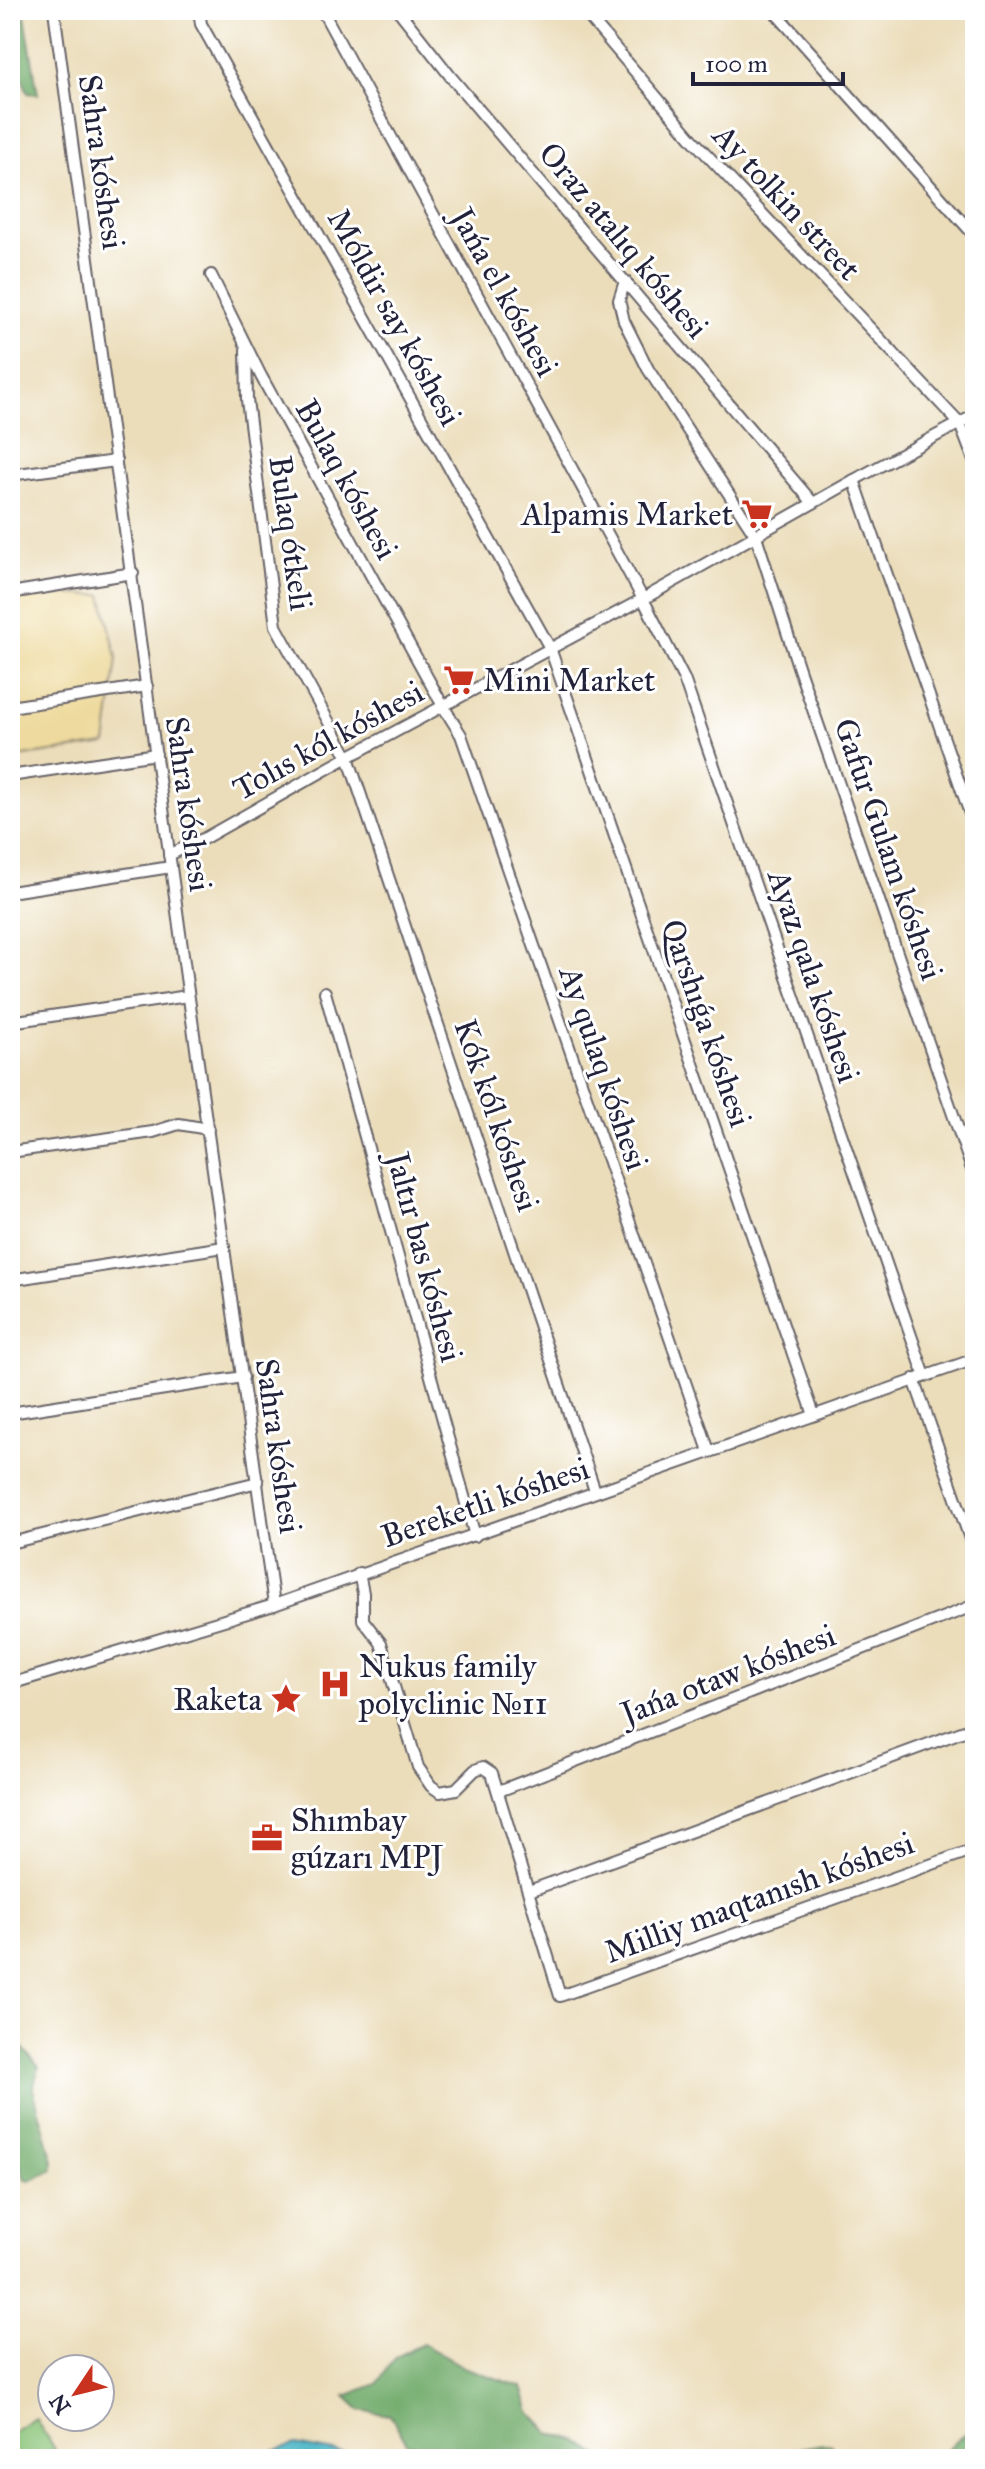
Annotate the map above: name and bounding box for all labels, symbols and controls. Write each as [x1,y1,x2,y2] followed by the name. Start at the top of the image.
[693,36,843,86] scale bar
[705,49,768,79] text: 100 m
[70,72,133,252] street label: Sahra kóshesi
[703,115,869,288] street label: Ay tolkin street
[530,134,717,346] street label: Oraz atalıq kóshesi
[441,199,567,383] street label: Jańa el kóshesi
[319,202,470,433] street label: Móldir say kóshesi
[287,393,407,566] street label: Bulaq kóshesi
[260,453,321,613] street label: Bulaq ótkeli
[520,495,733,534] place label: Alpamis Market
[740,497,774,531] supermarket icon: Alpamis Market
[483,661,655,700] place label: Mini Market
[442,663,476,697] supermarket icon: Mini Market
[226,672,431,809] street label: Tolıs kól kóshesi
[825,713,952,985] street label: Gafur Gulam kóshesi
[157,714,220,894] street label: Sahra kóshesi
[758,863,868,1088] street label: Ayaz qala kóshesi
[653,914,760,1132] street label: Qarshıǵa kóshesi
[550,959,657,1175] street label: Ay qulaq kóshesi
[445,1014,548,1217] street label: Kók kól kóshesi
[377,1145,471,1366] street label: Jaltır bas kóshesi
[247,1356,310,1536] street label: Sahra kóshesi
[376,1449,594,1556] street label: Bereketli kóshesi
[613,1616,841,1734] street label: Jańa otaw kóshesi
[358,1647,547,1723] place label: Nukus family polyclinic №11
[318,1667,352,1701] hospital icon: Nukus family polyclinic №11
[173,1680,262,1719] place label: Raketa
[269,1682,303,1716] place icon: Raketa
[291,1801,444,1877] place label: Shımbay gúzarı MPJ
[250,1821,284,1855] office icon: Shımbay gúzarı MPJ
[599,1823,919,1972] street label: Milliy maqtanısh kóshesi
[36,2353,116,2433] north arrow
[43,2389,76,2420] text: N

